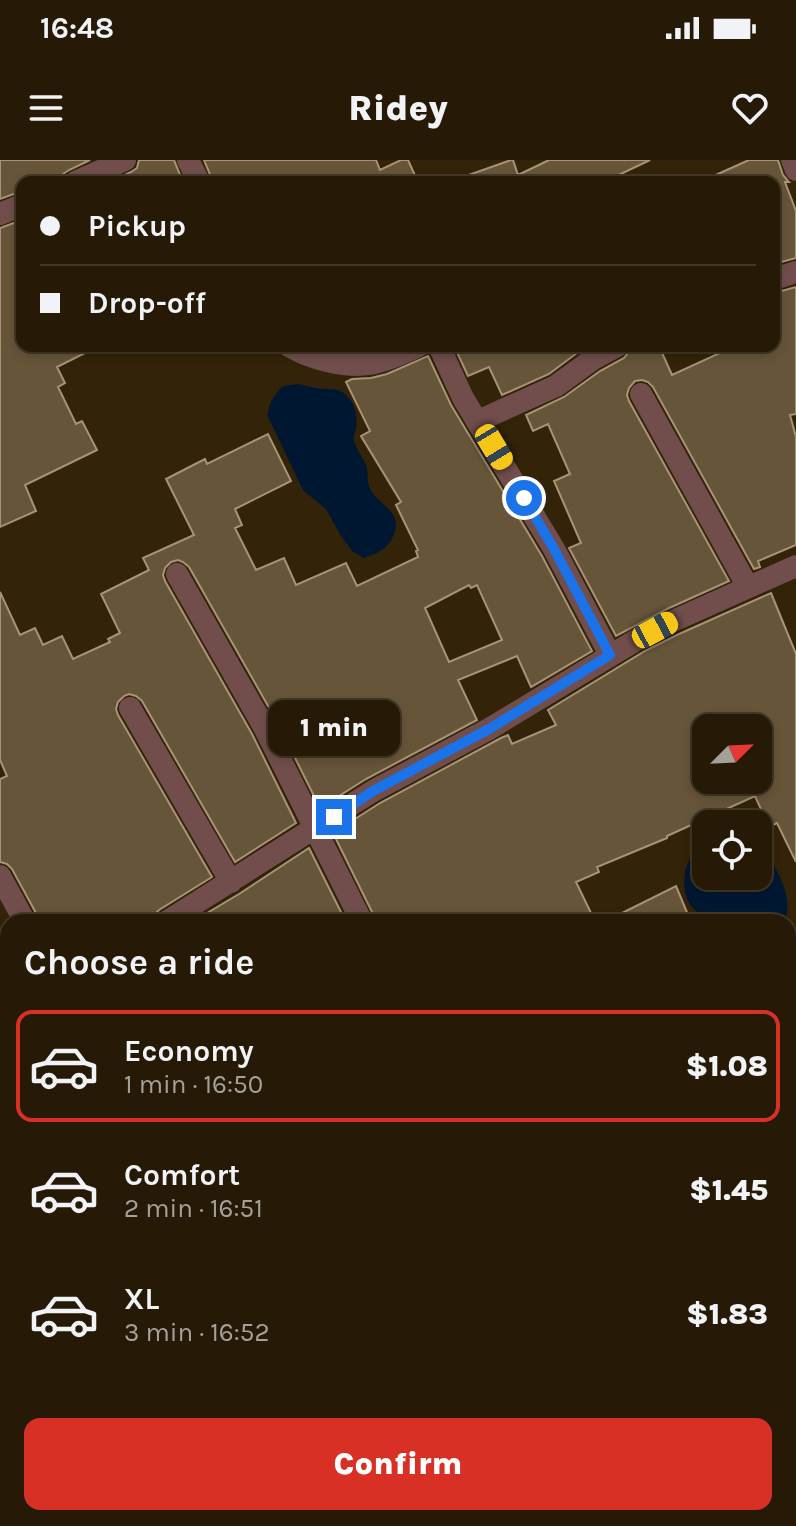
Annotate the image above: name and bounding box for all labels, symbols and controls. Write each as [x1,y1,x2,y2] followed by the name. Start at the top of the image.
[40,10,114,46] text: 16:48
[24,86,68,130] icon: menu
[728,86,772,130] icon: heart
[348,87,448,129] text: Ridey
[88,208,186,244] text: Pickup
[88,285,206,321] text: Drop-off
[471,420,517,474] car
[506,480,542,516] route start
[628,608,682,652] car
[268,701,400,757] callout: 1 min
[300,712,368,743] text: 1 min
[692,714,772,794] north arrow
[692,714,772,890] map controls
[316,799,352,835] route end
[692,810,772,890] button: locate
[24,941,254,983] text: Choose a ride
[28,1030,100,1102] icon: car
[124,1033,254,1069] text: Economy
[686,1048,768,1084] text: $1.08
[124,1069,263,1100] text: 1 min · 16:50
[28,1154,100,1226] icon: car
[124,1157,240,1193] text: Comfort
[689,1172,768,1208] text: $1.45
[124,1193,263,1224] text: 2 min · 16:51
[28,1278,100,1350] icon: car
[124,1281,159,1317] text: XL
[686,1296,768,1332] text: $1.83
[124,1317,270,1348] text: 3 min · 16:52
[24,1418,772,1510] button: Confirm

